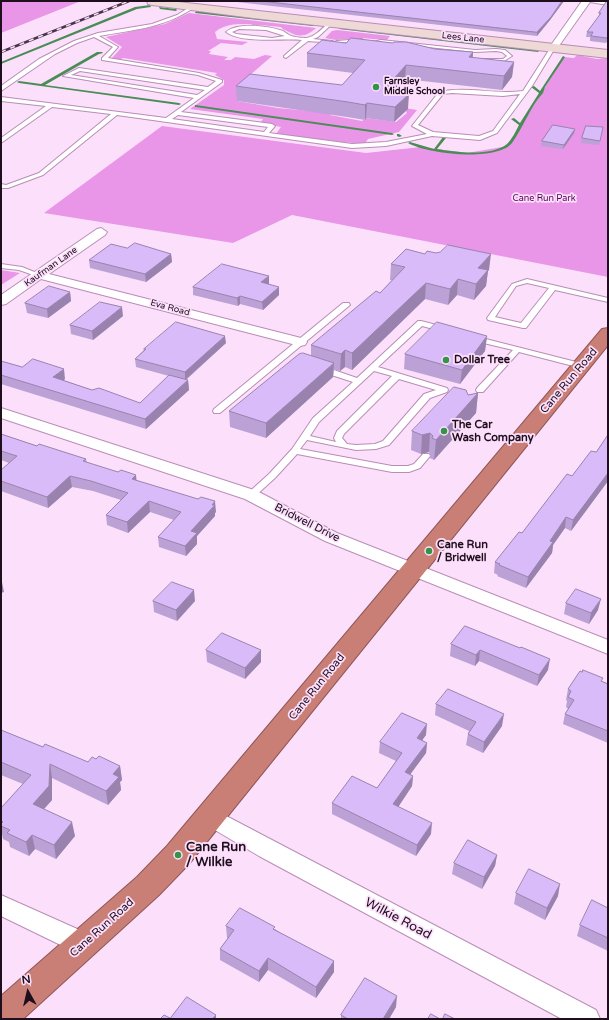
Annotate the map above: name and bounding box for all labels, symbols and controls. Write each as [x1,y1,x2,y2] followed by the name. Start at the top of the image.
[441,30,485,46] street label: Lees Lane
[384,77,445,98] place label: Farnsley Middle School
[371,82,381,92] marker: Farnsley Middle School
[512,194,576,204] park label: Cane Run Park
[23,245,79,289] street label: Kaufman Lane
[149,298,191,318] street label: Eva Road
[538,346,600,416] street label: Cane Run Road
[454,353,510,367] place label: Dollar Tree
[441,355,451,365] marker: Dollar Tree
[452,418,534,444] place label: The Car Wash Company
[439,426,449,436] marker: The Car Wash Company
[272,501,342,545] street label: Bridwell Drive
[437,538,488,564] place label: Cane Run / Bridwell
[424,546,434,556] marker: Cane Run / Bridwell
[286,651,348,723] street label: Cane Run Road
[186,840,246,871] place label: Cane Run / Wilkie
[173,850,183,860] marker: Cane Run / Wilkie
[362,895,434,943] street label: Wilkie Road
[67,896,137,960] street label: Cane Run Road
[8,972,48,1012] north arrow
[21,973,32,987] text: N

